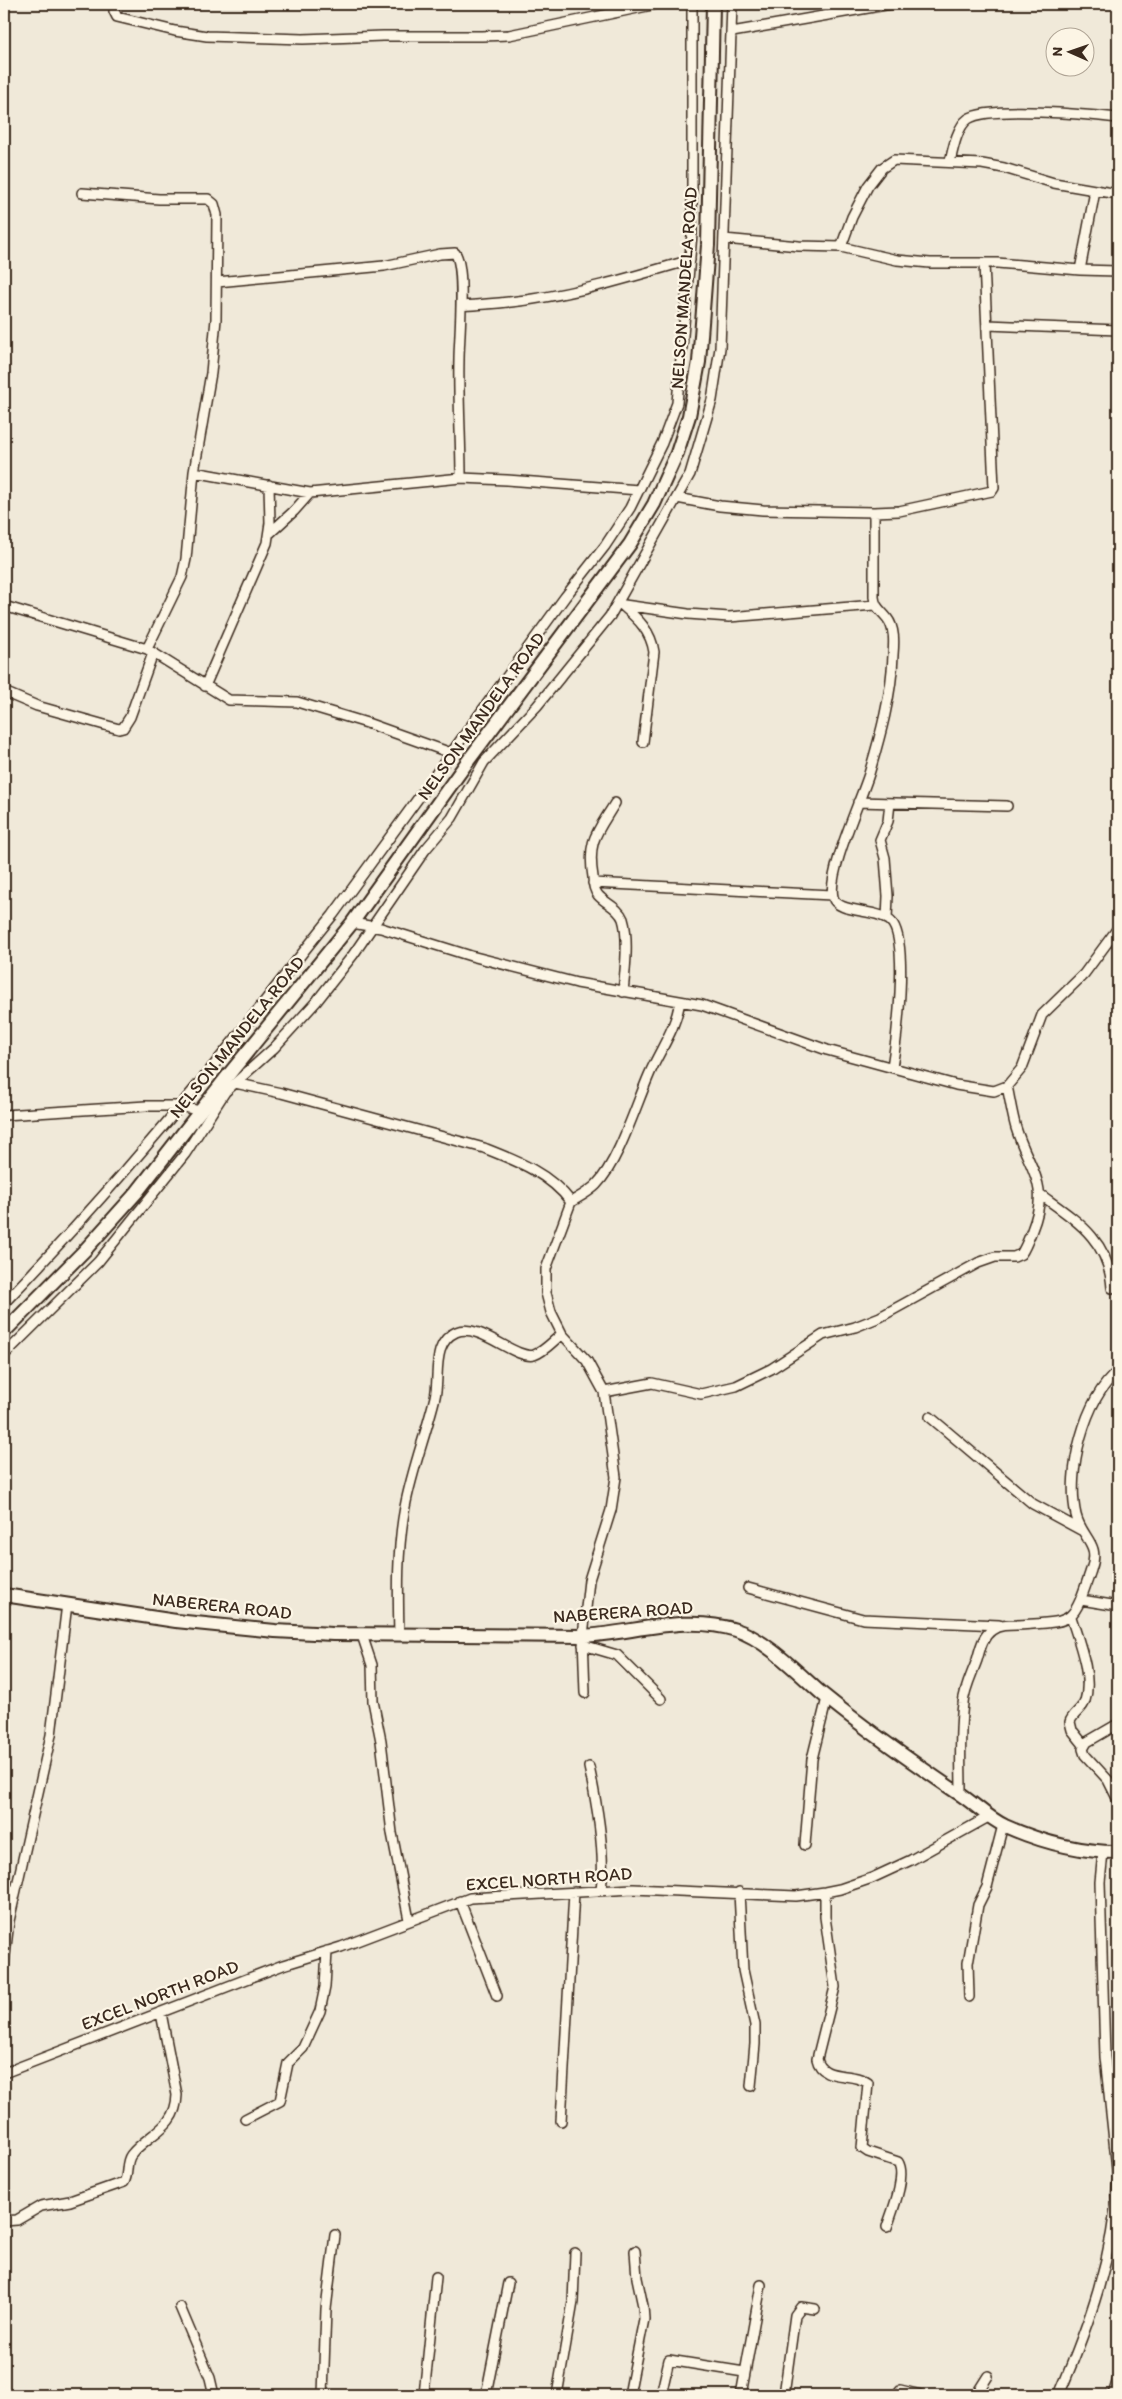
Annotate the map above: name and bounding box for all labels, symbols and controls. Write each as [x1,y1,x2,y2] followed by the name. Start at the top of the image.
[1044,28,1094,78] north arrow
[1049,47,1066,57] text: N
[666,186,702,390] street label: NELSON MANDELA ROAD
[413,627,550,804] street label: NELSON MANDELA ROAD
[165,951,309,1123] street label: NELSON MANDELA ROAD
[151,1588,293,1624] street label: NABERERA ROAD
[552,1596,694,1628] street label: NABERERA ROAD
[465,1862,633,1896] street label: EXCEL NORTH ROAD
[78,1955,242,2035] street label: EXCEL NORTH ROAD

